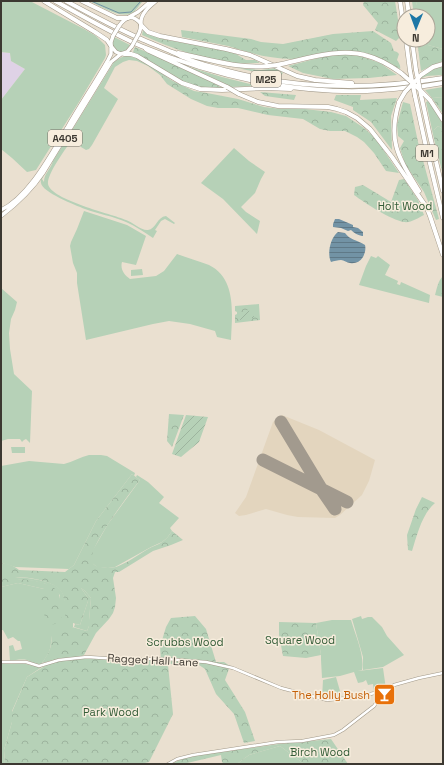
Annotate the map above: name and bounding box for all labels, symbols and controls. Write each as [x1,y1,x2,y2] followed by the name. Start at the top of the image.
[396,8,436,48] north arrow
[412,31,420,45] text: N
[251,71,281,87] road number: M25
[48,130,82,146] road number: A405
[416,145,438,161] road number: M1
[378,199,432,213] park label: Holt Wood
[265,633,335,647] park label: Square Wood
[146,635,224,649] park label: Scrubbs Wood
[107,651,199,669] street label: Ragged Hall Lane
[372,682,398,708] bar icon: The Holly Bush
[292,688,370,702] place label: The Holly Bush
[83,705,139,719] park label: Park Wood
[290,745,350,759] park label: Birch Wood

